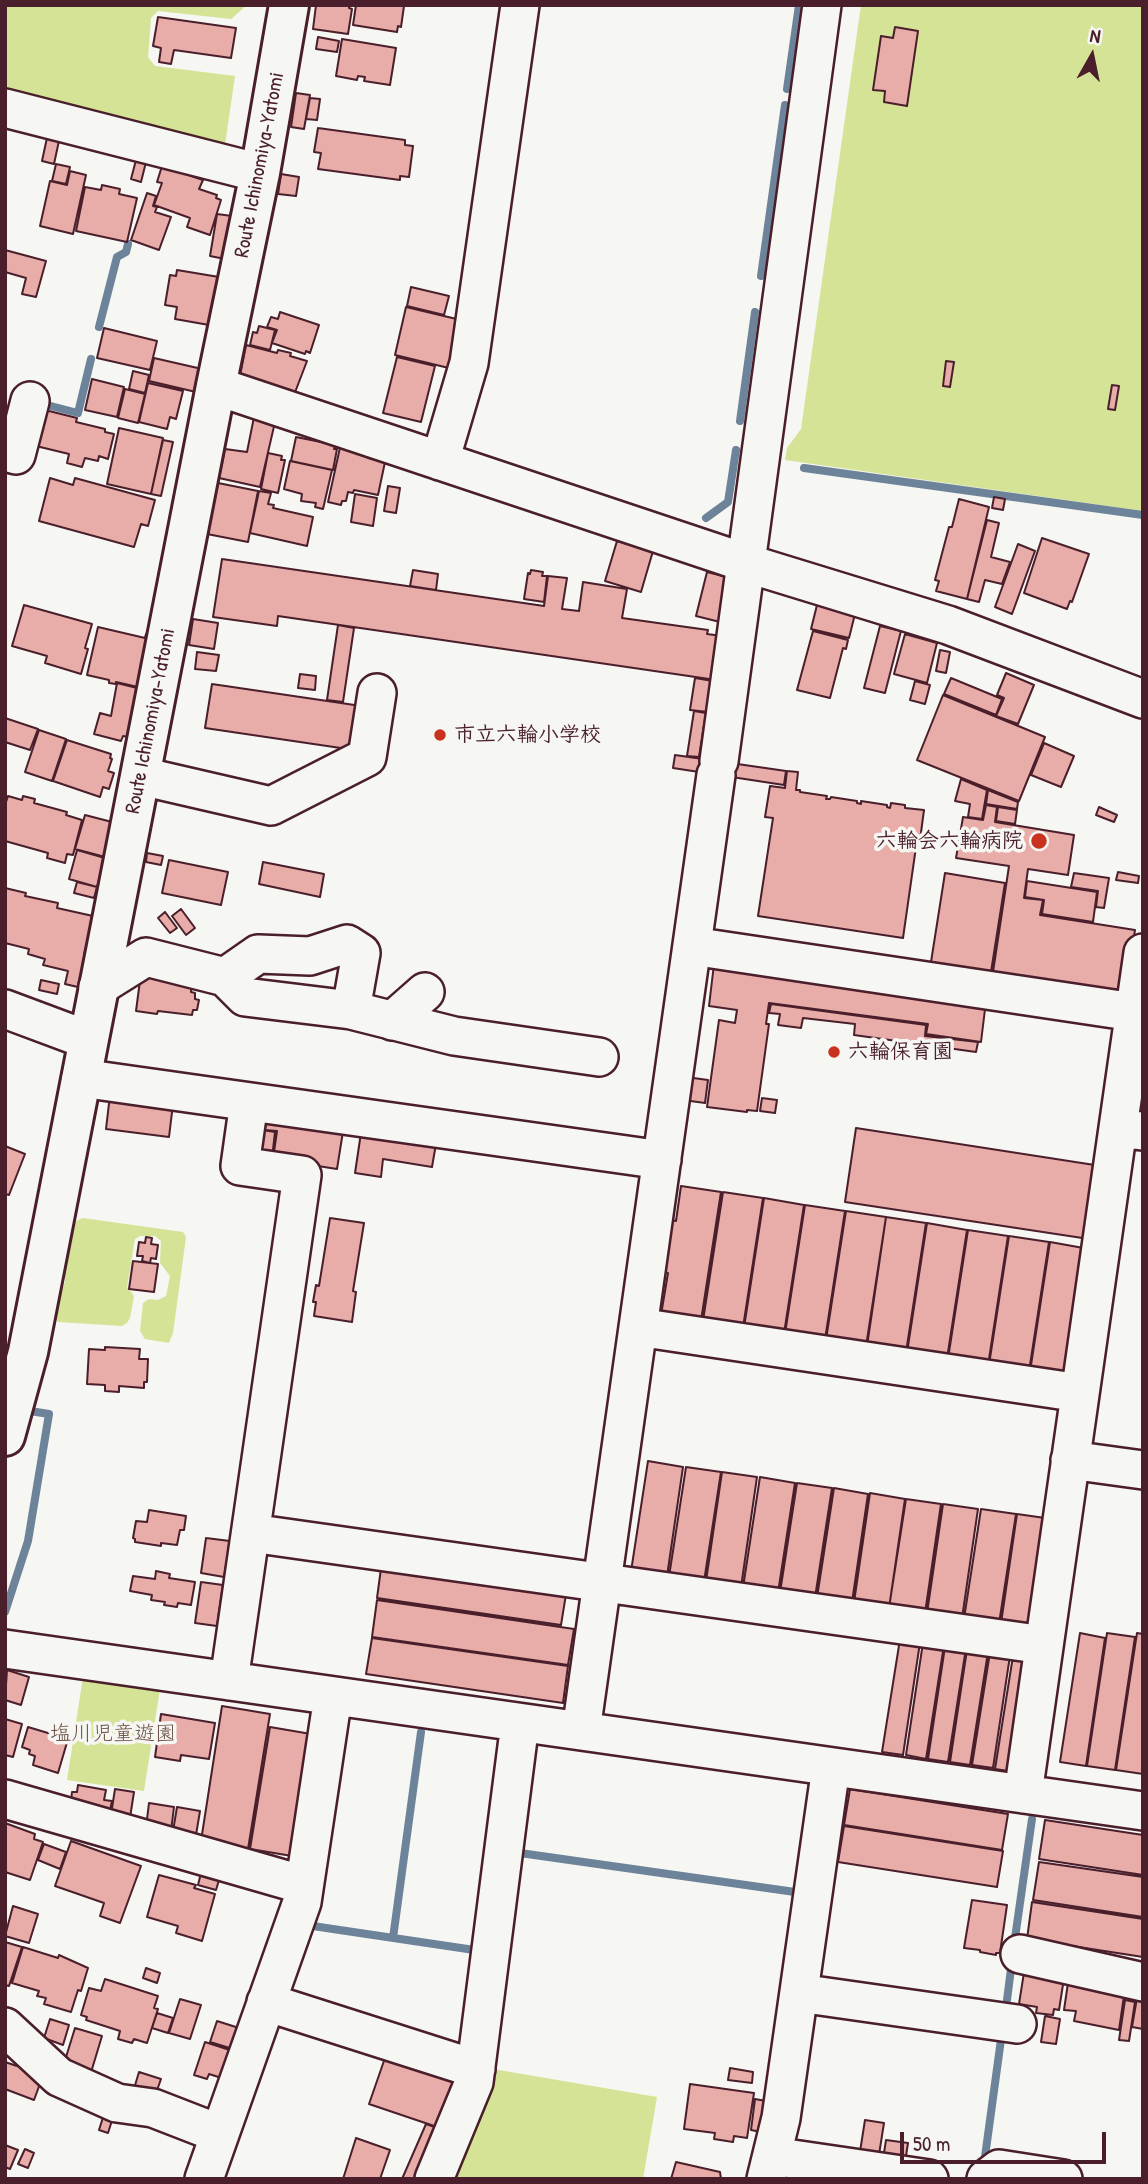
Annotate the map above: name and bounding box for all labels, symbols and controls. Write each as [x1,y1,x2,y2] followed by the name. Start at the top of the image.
[1057,21,1127,91] north arrow
[1088,22,1102,49] text: N
[230,70,290,260] street label: Route Ichinomiya-Yatomi
[121,626,181,816] street label: Route Ichinomiya-Yatomi
[454,722,601,748] place label: 市立六輪小学校
[432,727,448,743] marker: 市立六輪小学校
[876,828,1023,854] place label: 六輪会六輪病院
[1029,831,1049,851] marker: 六輪会六輪病院
[848,1039,953,1065] place label: 六輪保育園
[826,1044,842,1060] marker: 六輪保育園
[50,1721,176,1747] park label: 塩川児童遊園
[903,2118,1110,2162] scale bar
[913,2129,950,2158] text: 50 m

